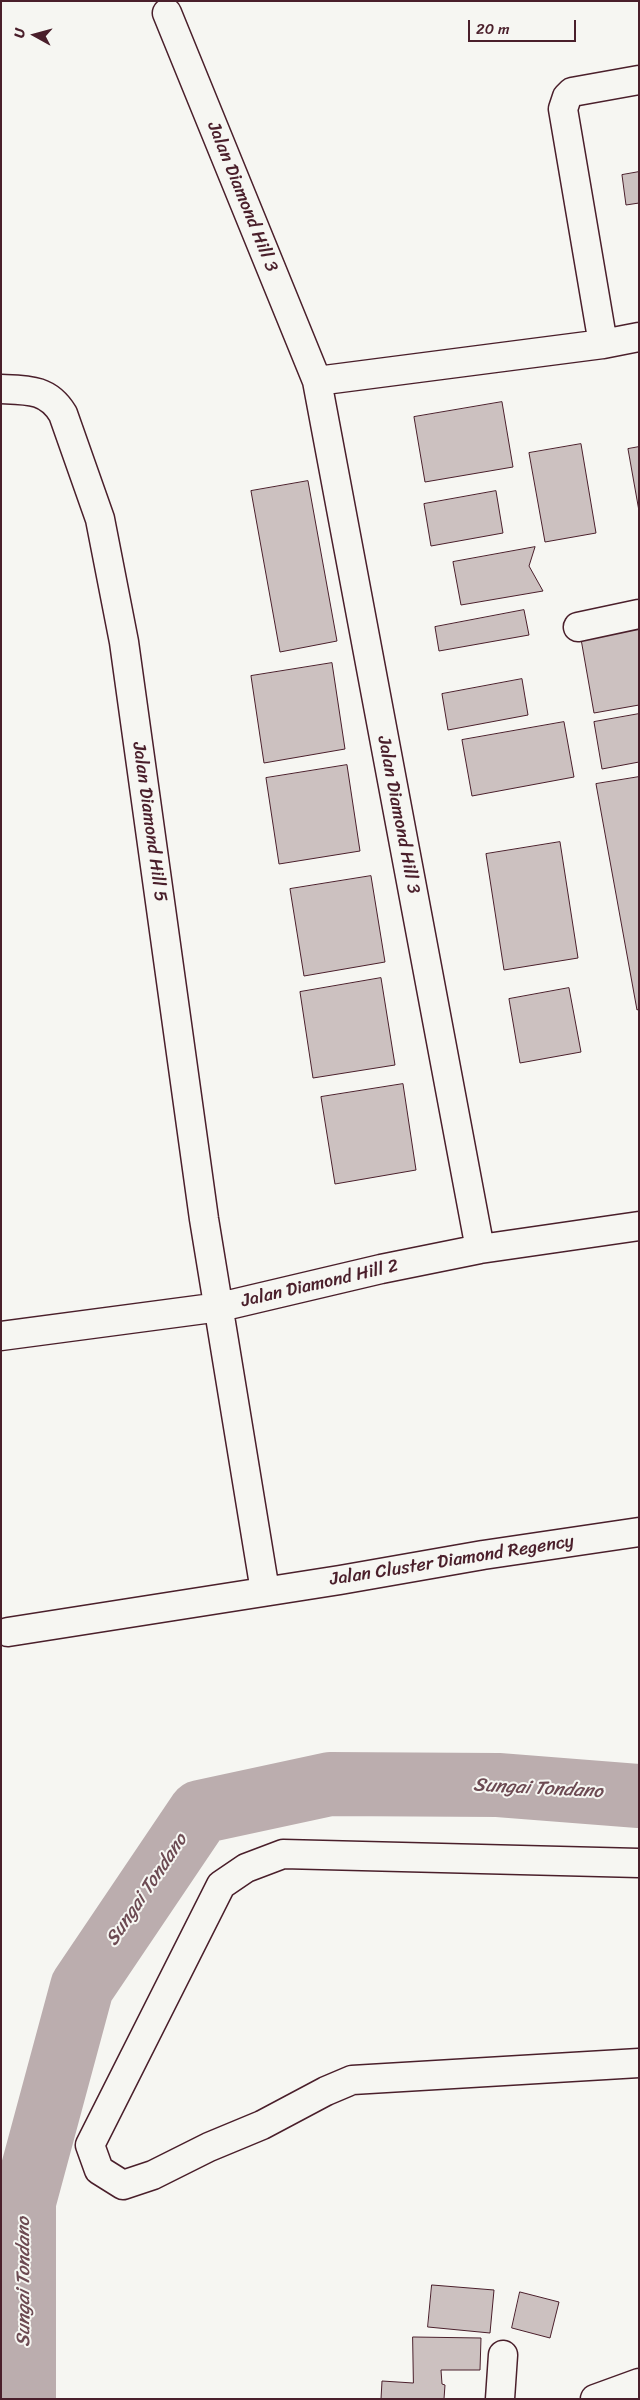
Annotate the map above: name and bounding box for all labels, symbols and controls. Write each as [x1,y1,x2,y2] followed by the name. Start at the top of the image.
[10,10,60,60] north arrow
[470,10,578,42] scale bar
[476,16,510,42] text: 20 m
[7,27,33,39] text: U
[202,119,282,275] street label: Jalan Diamond Hill 3
[372,734,424,896] street label: Jalan Diamond Hill 3
[127,741,171,903] street label: Jalan Diamond Hill 5
[239,1255,401,1313] street label: Jalan Diamond Hill 2
[328,1531,576,1591] street label: Jalan Cluster Diamond Regency
[473,1774,603,1804] water label: Sungai Tondano
[101,1830,193,1950] water label: Sungai Tondano
[13,2217,35,2347] water label: Sungai Tondano

